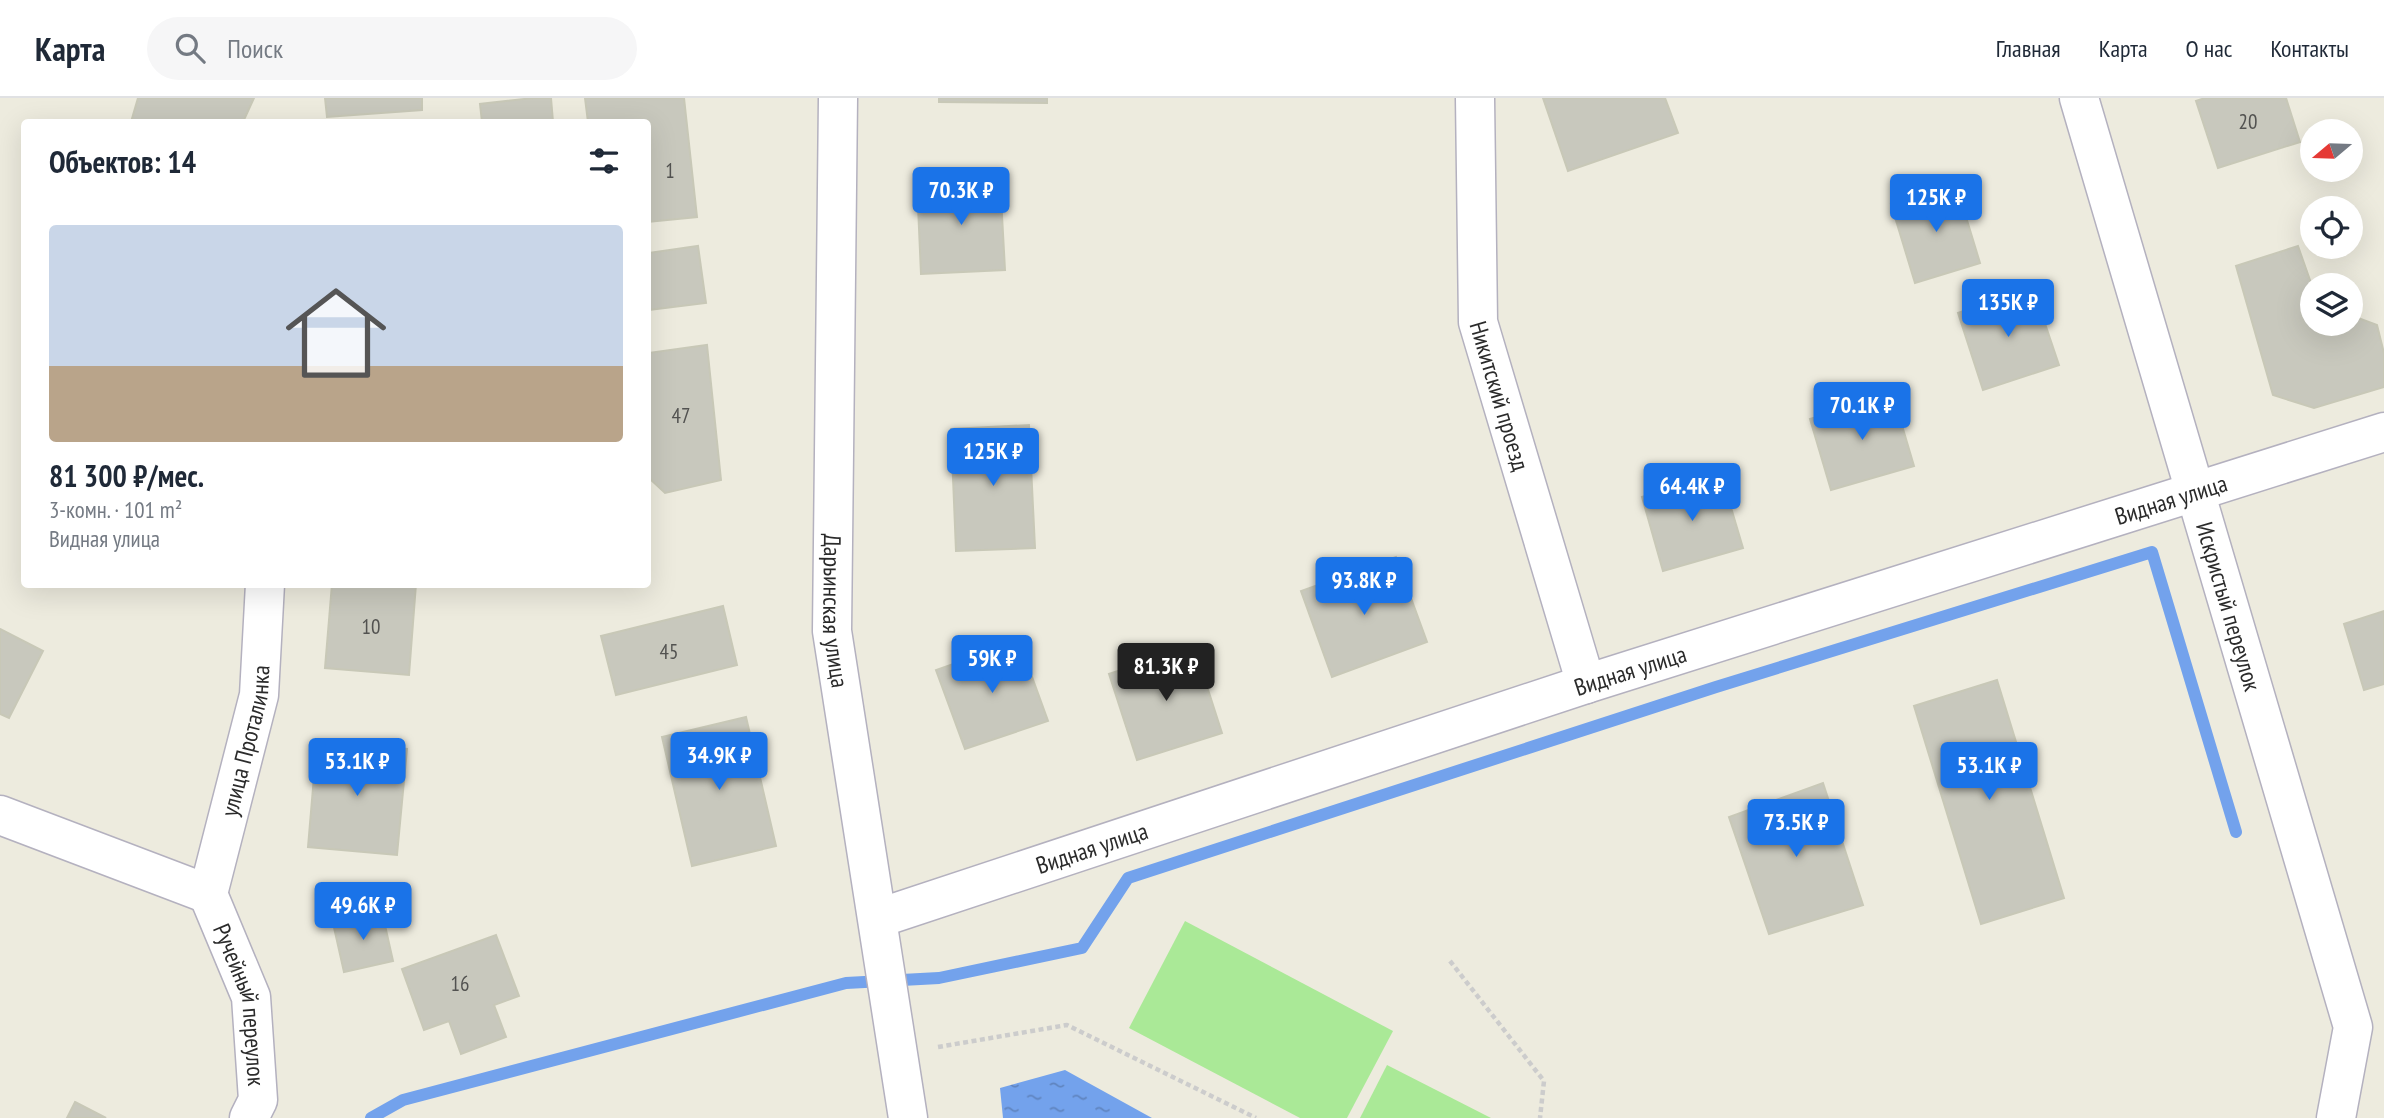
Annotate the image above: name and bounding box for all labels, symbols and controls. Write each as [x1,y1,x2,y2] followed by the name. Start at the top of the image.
[147,17,637,80] search box
[35,27,105,70] text: Карта
[171,29,209,67] icon: search
[227,32,283,65] text: Поиск
[1996,33,2061,64] text: Главная
[2099,33,2148,64] text: Карта
[2186,33,2232,64] text: О нас
[2270,33,2349,64] text: Контакты
[2239,108,2257,135] house number: 20
[2300,119,2362,182] north arrow
[2300,119,2363,336] map controls
[49,142,196,181] text: Объектов: 14
[585,142,623,180] icon: filters
[665,157,675,184] house number: 1
[896,167,1026,227] pin: 70.3K ₽
[1879,174,1993,234] pin: 125K ₽
[929,175,993,204] text: 70.3K ₽
[1906,182,1966,211] text: 125K ₽
[2300,196,2363,259] button: locate
[273,270,399,396] icon: home
[2300,273,2363,336] button: layers
[1951,280,2065,339] pin: 135K ₽
[1978,287,2038,316] text: 135K ₽
[1463,317,1537,475] street label: Никитский проезд
[1797,382,1927,442] pin: 70.1K ₽
[1830,390,1894,419] text: 70.1K ₽
[672,402,690,429] house number: 47
[936,428,1050,488] pin: 125K ₽
[963,436,1023,465] text: 125K ₽
[49,456,204,495] text: 81 300 ₽/мес.
[1627,464,1757,523] pin: 64.4K ₽
[2111,467,2231,532] street label: Видная улица
[1660,471,1724,500] text: 64.4K ₽
[49,495,182,524] text: 3-комн. · 101 m²
[2189,518,2269,695] street label: Искристый переулок
[49,524,160,553] text: Видная улица
[816,534,856,690] street label: Дарьинская улица
[1299,558,1429,617] pin: 93.8K ₽
[1332,565,1396,594] text: 93.8K ₽
[362,613,380,640] house number: 10
[943,636,1041,695] pin: 59K ₽
[660,638,678,665] house number: 45
[1570,638,1690,702] street label: Видная улица
[967,643,1017,672] text: 59K ₽
[1101,644,1231,703] pin: 81.3K ₽
[1134,651,1198,680] text: 81.3K ₽
[213,664,276,820] street label: улица Проталинка
[654,732,784,792] pin: 34.9K ₽
[292,738,422,798] pin: 53.1K ₽
[687,740,751,769] text: 34.9K ₽
[1924,742,2054,802] pin: 53.1K ₽
[325,746,389,775] text: 53.1K ₽
[1957,750,2021,779] text: 53.1K ₽
[1731,800,1861,859] pin: 73.5K ₽
[1764,807,1828,836] text: 73.5K ₽
[1032,815,1152,881] street label: Видная улица
[298,882,428,942] pin: 49.6K ₽
[331,890,395,919] text: 49.6K ₽
[207,919,273,1088] street label: Ручейный переулок
[451,970,469,997] house number: 16

